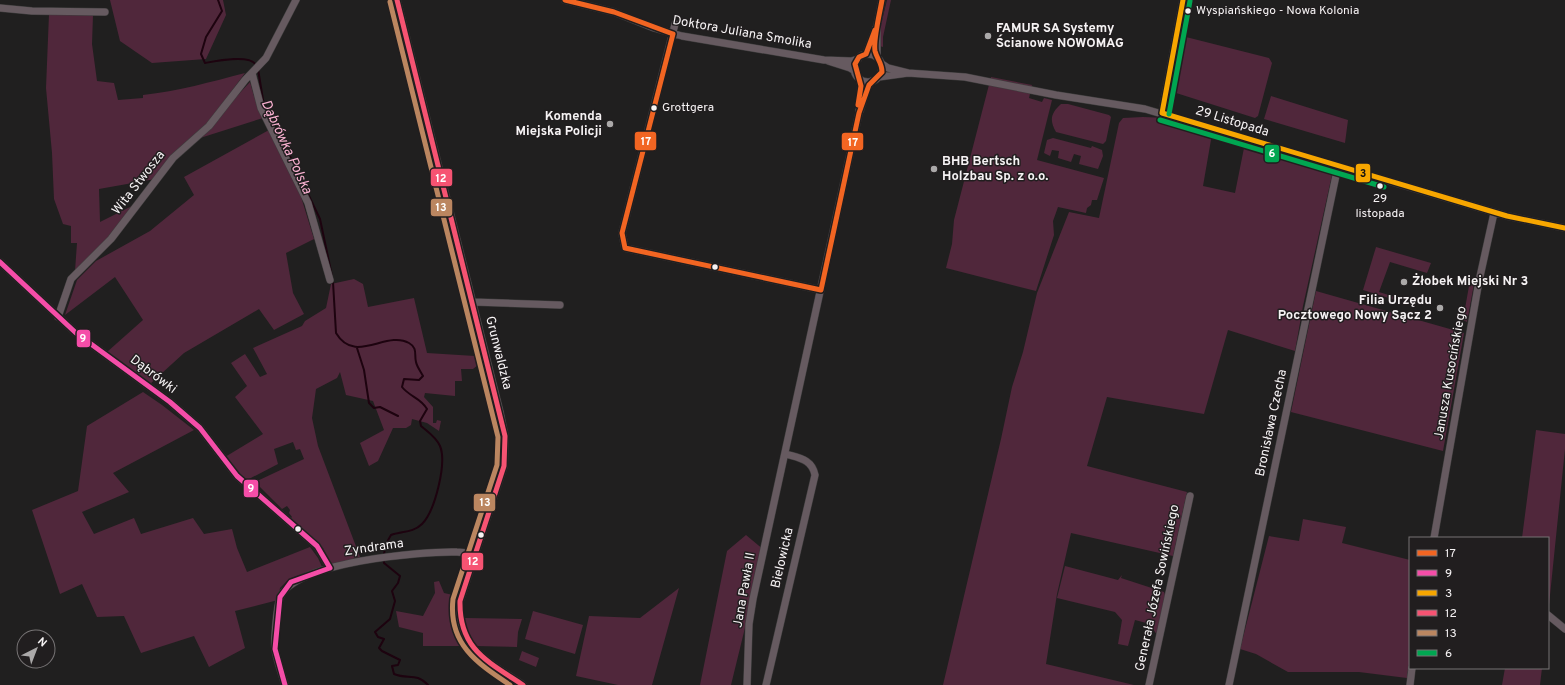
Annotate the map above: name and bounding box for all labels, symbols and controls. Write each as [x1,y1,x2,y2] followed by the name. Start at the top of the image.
[1196,3,1359,19] place label: Wyspiańskiego - Nowa Kolonia
[1183,6,1193,16] marker: Wyspiańskiego - Nowa Kolonia
[671,13,813,53] street label: Doktora Juliana Smolika
[996,21,1124,52] place label: FAMUR SA Systemy Ścianowe NOWOMAG
[983,31,993,41] marker: FAMUR SA Systemy Ścianowe NOWOMAG
[257,97,316,198] water label: Dąbrówka Polska
[662,100,714,116] place label: Grottgera
[649,103,659,113] marker: Grottgera
[1193,103,1271,141] street label: 29 Listopada
[516,109,602,140] place label: Komenda Miejska Policji
[605,119,615,129] marker: Komenda Miejska Policji
[634,131,657,151] line badge: 17
[841,132,864,151] line badge: 17
[641,135,651,149] text: 17
[848,136,858,150] text: 17
[1264,144,1280,163] line badge: 6
[1269,147,1276,161] text: 6
[109,148,169,218] street label: Wita Stwosza
[942,154,1048,185] place label: BHB Bertsch Holzbau Sp. z o.o.
[1355,163,1371,183] line badge: 3
[929,164,939,174] marker: BHB Bertsch Holzbau Sp. z o.o.
[1360,167,1366,181] text: 3
[430,168,453,187] line badge: 12
[435,172,447,186] text: 12
[1375,181,1385,191] marker: 29 listopada
[1355,191,1405,222] place label: 29 listopada
[430,198,453,217] line badge: 13
[436,201,447,215] text: 13
[710,262,720,272] unlabelled marker
[1412,273,1528,290] place label: Żłobek Miejski Nr 3
[1399,277,1409,287] marker: Żłobek Miejski Nr 3
[1278,293,1432,324] place label: Filia Urzędu Pocztowego Nowy Sącz 2
[1435,303,1445,313] marker: Filia Urzędu Pocztowego Nowy Sącz 2
[1431,305,1471,441] street label: Janusza Kusocińskiego
[481,315,515,391] street label: Grunwaldzka
[76,329,91,348] line badge: 9
[80,332,87,346] text: 9
[127,352,179,398] street label: Dąbrówki
[1253,368,1291,478] street label: Bronisława Czecha
[243,479,259,498] line badge: 9
[248,482,255,496] text: 9
[473,493,496,512] line badge: 13
[480,496,491,510] text: 13
[1133,503,1183,673] street label: Generała Józefa Sowińskiego
[293,524,303,534] unlabelled marker
[768,526,798,590] street label: Bielowicka
[476,530,486,540] unlabelled marker
[343,536,405,560] street label: Zyndrama
[1409,537,1549,669] legend
[1445,546,1456,562] text: 17
[731,551,759,629] street label: Jana Pawła II
[461,552,484,571] line badge: 12
[467,555,479,569] text: 12
[1445,566,1452,582] text: 9
[1445,586,1452,602] text: 3
[1445,606,1457,622] text: 12
[1445,626,1457,642] text: 13
[16,629,56,669] north arrow
[34,634,50,650] text: N
[1445,646,1452,662] text: 6

